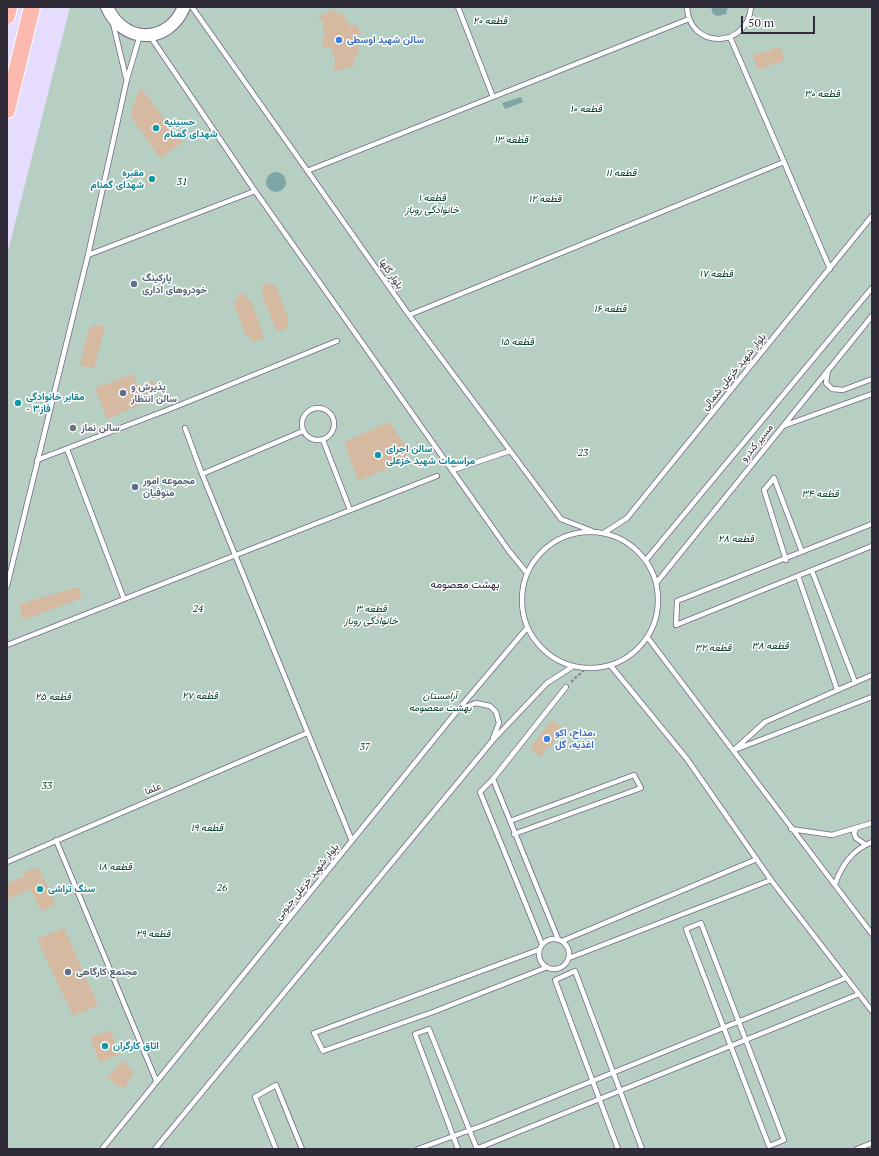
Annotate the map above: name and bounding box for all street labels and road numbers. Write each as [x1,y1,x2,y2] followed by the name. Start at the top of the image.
[376,257,406,291] street label: بلوار گلها
[699,331,769,413] street label: بلوار شهید خزعلی شمالی
[738,422,776,464] street label: مسیر کندرو
[143,780,163,798] street label: علما
[272,841,342,923] street label: بلوار شهید خزعلی جنوبی

